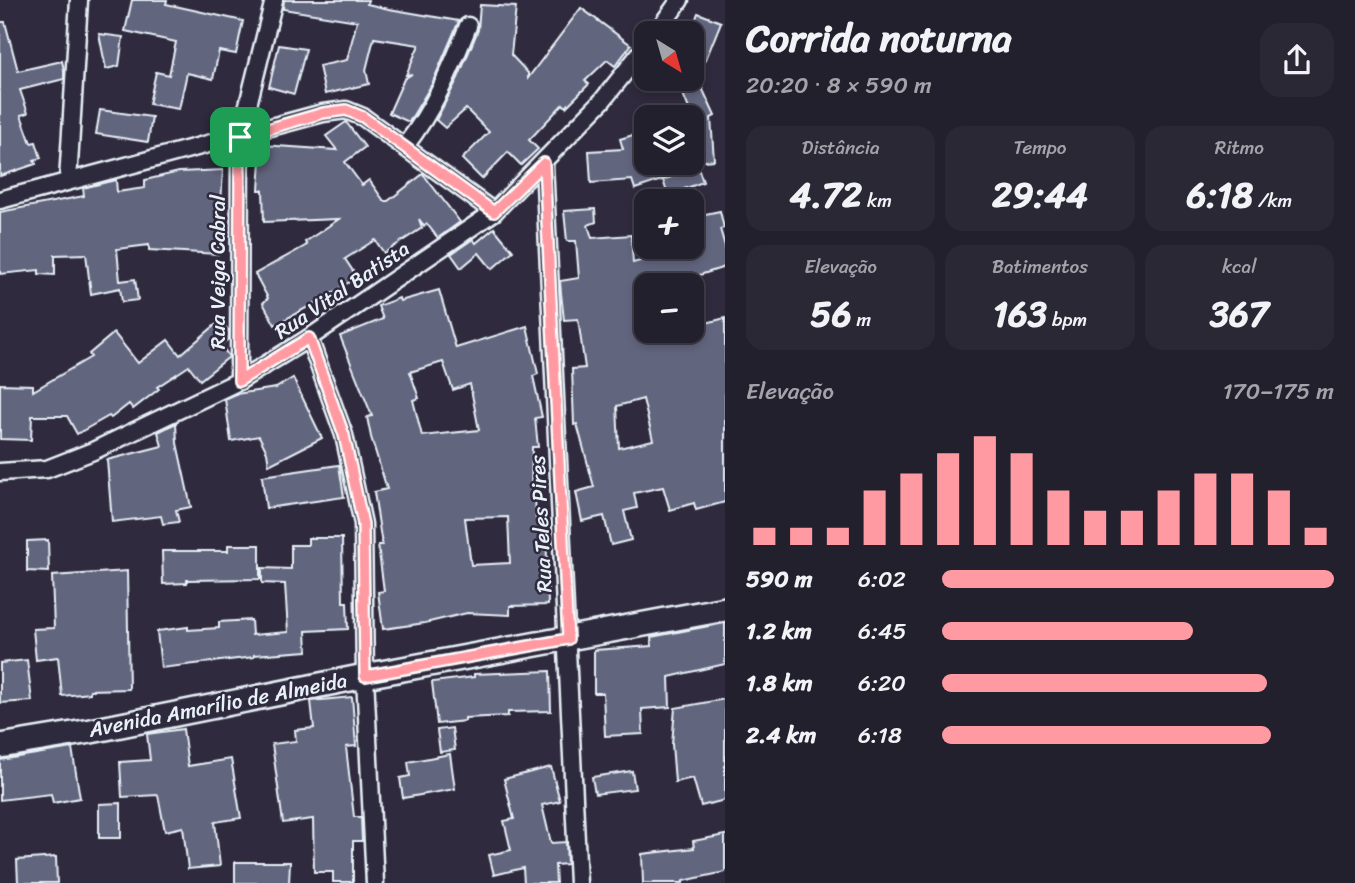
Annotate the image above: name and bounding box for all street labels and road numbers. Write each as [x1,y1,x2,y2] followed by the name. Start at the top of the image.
[199,194,237,349] street label: Rua Veiga Cabral
[266,230,418,350] street label: Rua Vital Batista
[518,454,564,594] street label: Rua Teles Pires
[85,661,351,749] street label: Avenida Amarílio de Almeida

